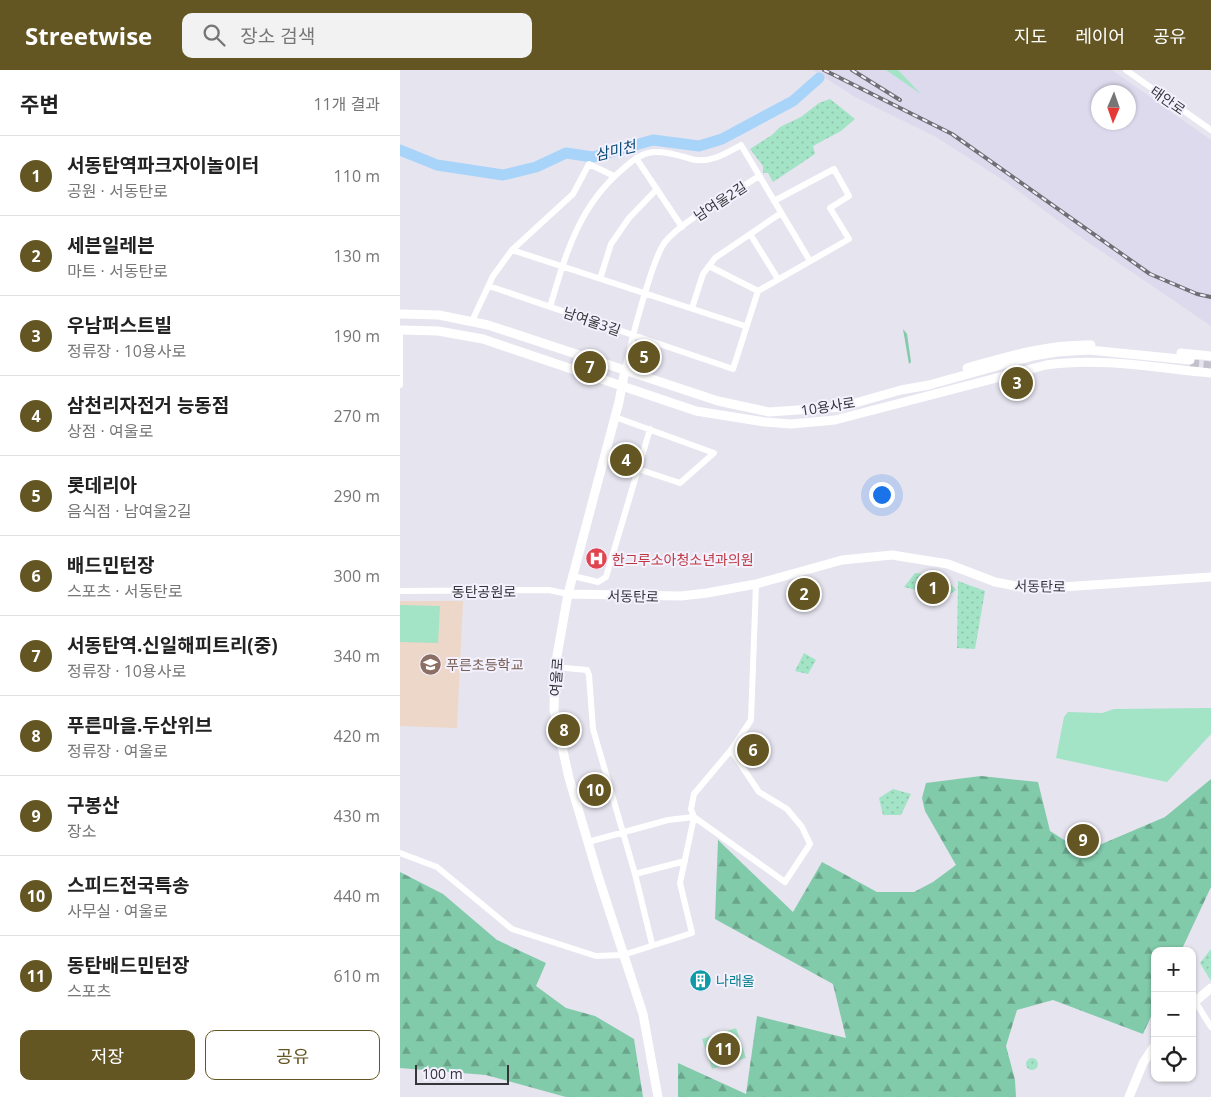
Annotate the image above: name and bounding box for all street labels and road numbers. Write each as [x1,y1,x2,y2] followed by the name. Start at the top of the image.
[1147,81,1189,119] street label: 태안로
[690,177,750,225] street label: 남여울2길
[561,302,623,340] street label: 남여울3길
[800,392,857,420] street label: 10용사로
[1014,576,1066,596] street label: 서동탄로
[452,582,516,601] street label: 동탄공원로
[607,586,659,606] street label: 서동탄로
[545,657,567,697] street label: 여울로

